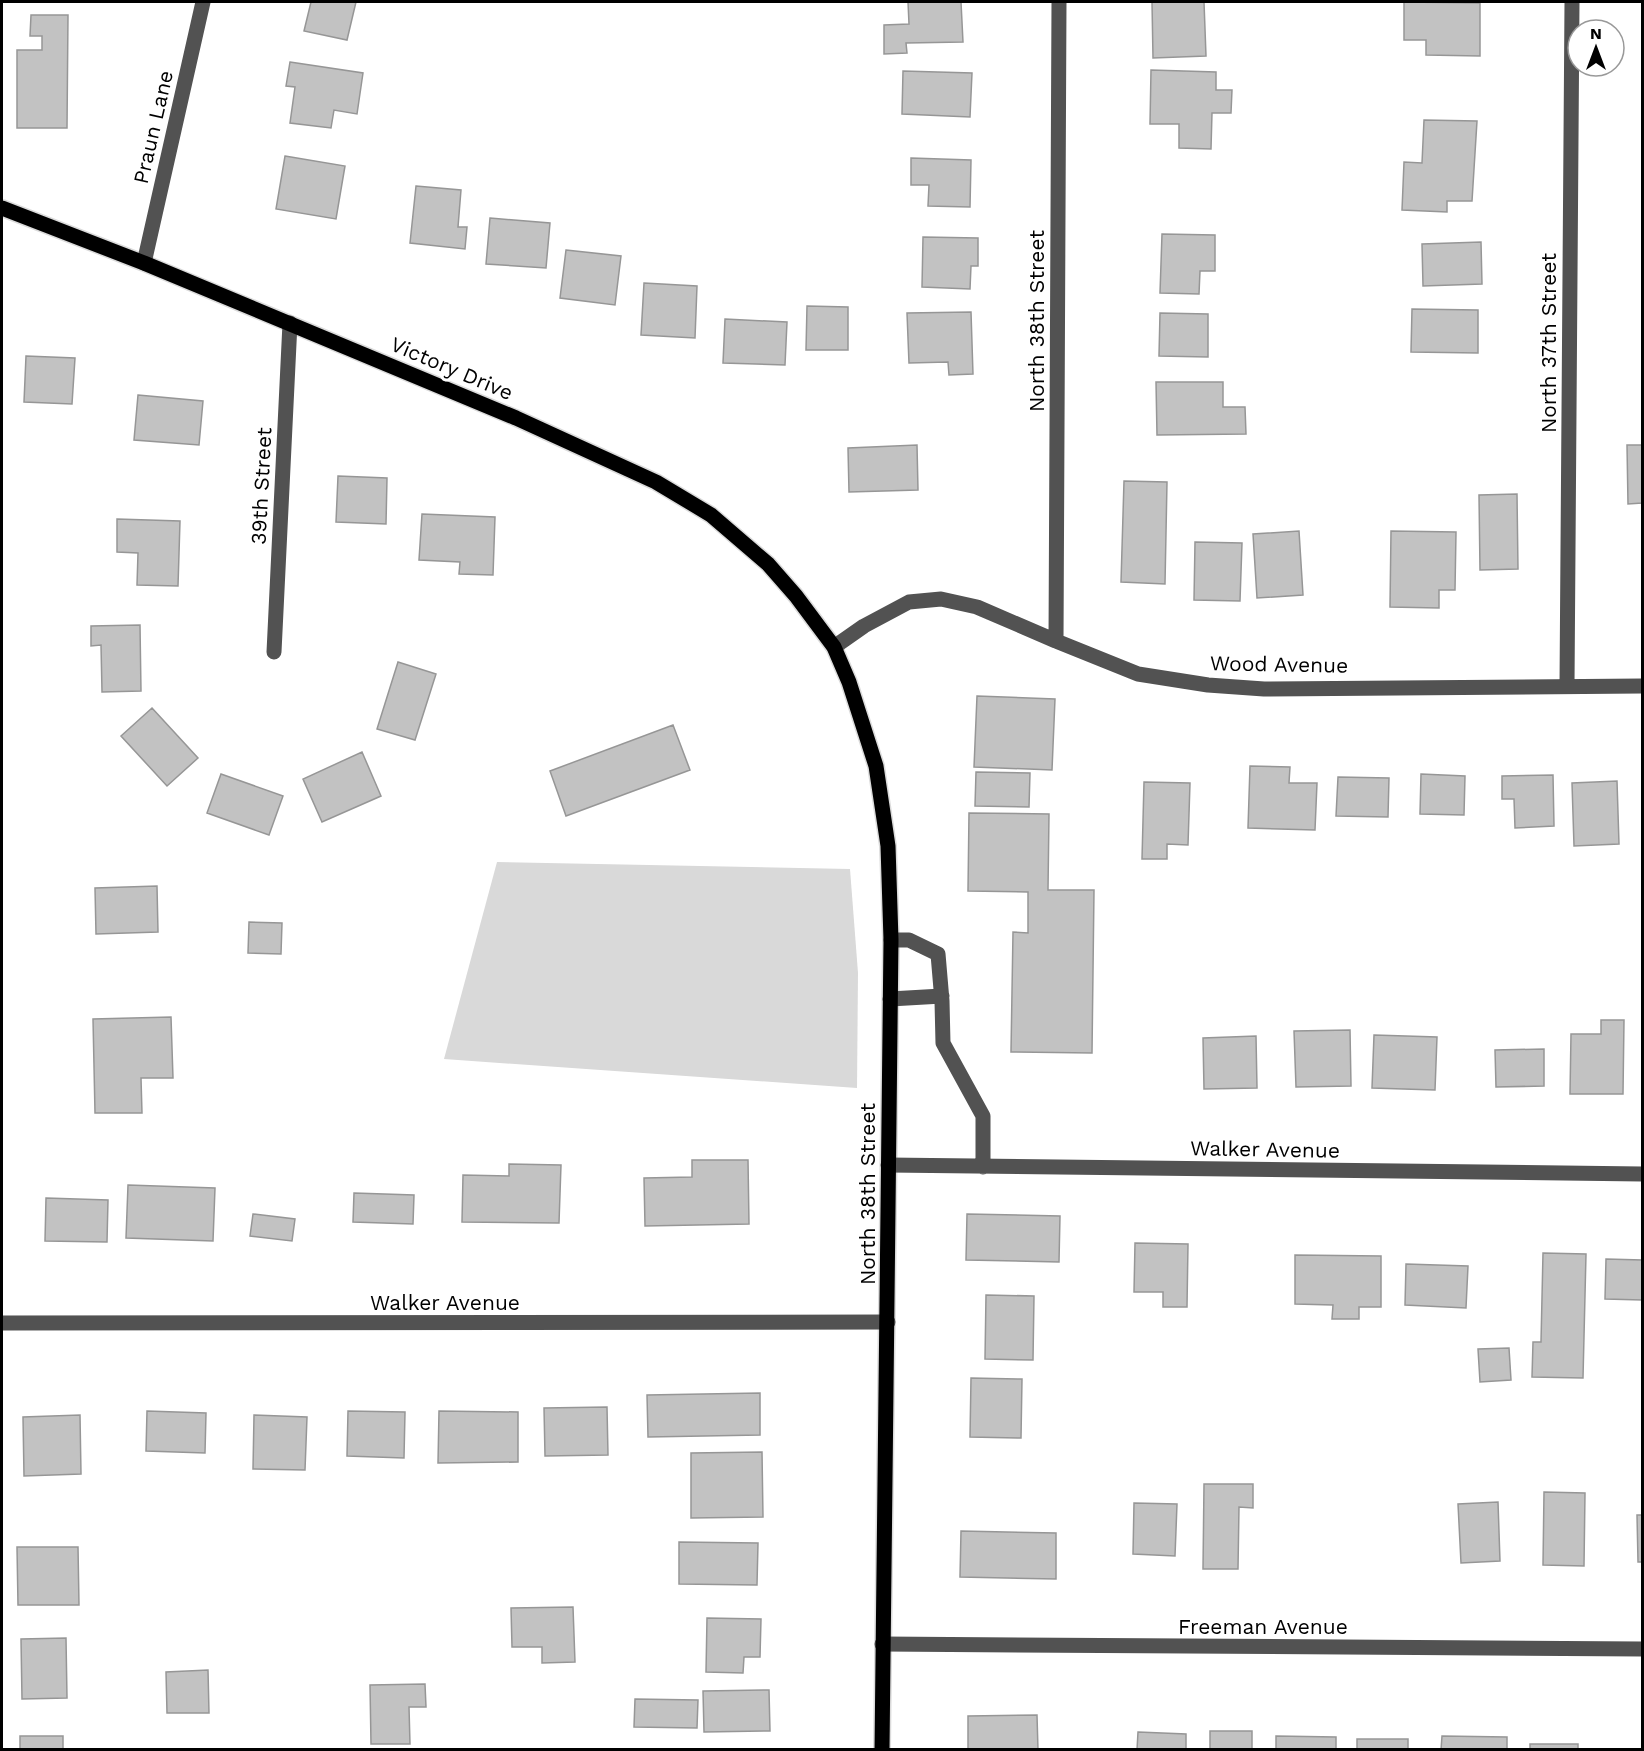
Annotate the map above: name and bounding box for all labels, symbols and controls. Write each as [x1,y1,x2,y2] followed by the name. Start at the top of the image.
[1566,18,1626,78] north arrow
[1590,24,1602,43] text: N
[128,68,178,186] street label: Praun Lane
[1024,230,1049,412] street label: North 38th Street
[1536,253,1561,433] street label: North 37th Street
[387,331,517,405] street label: Victory Drive
[245,427,277,545] street label: 39th Street
[1210,650,1348,678] street label: Wood Avenue
[855,1103,880,1285] street label: North 38th Street
[1190,1135,1340,1163] street label: Walker Avenue
[370,1290,520,1315] street label: Walker Avenue
[1178,1614,1348,1639] street label: Freeman Avenue

